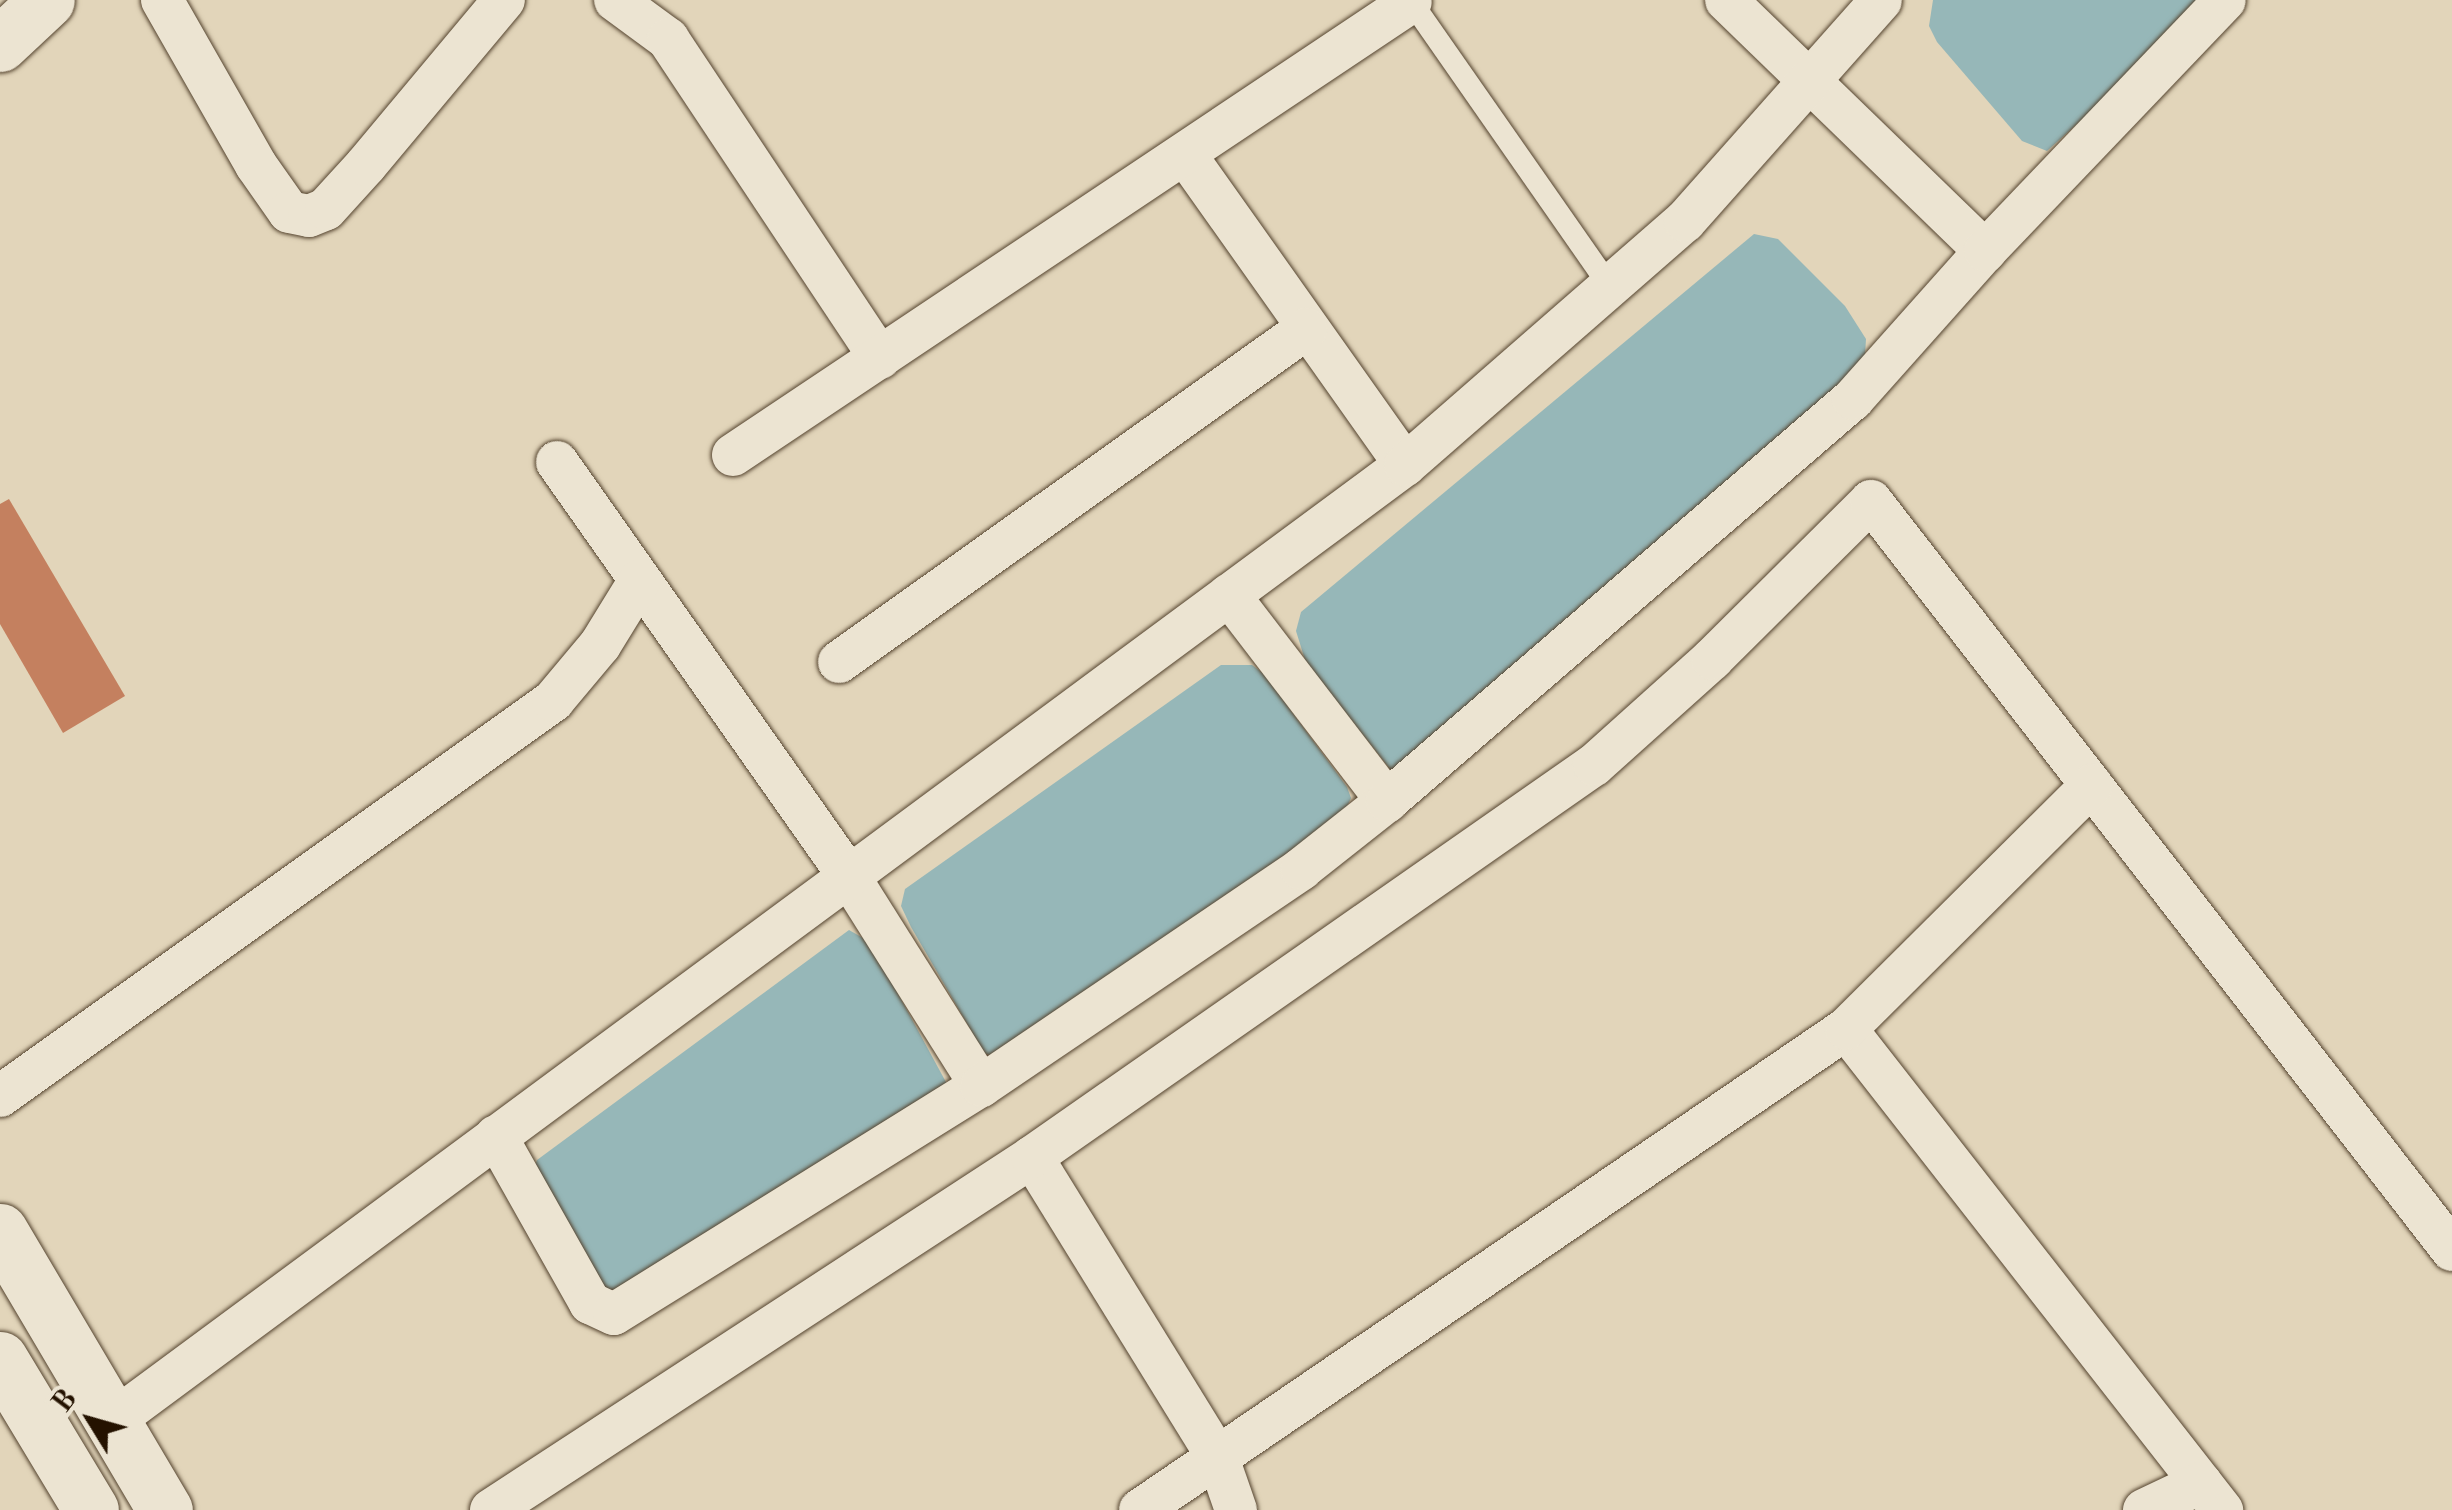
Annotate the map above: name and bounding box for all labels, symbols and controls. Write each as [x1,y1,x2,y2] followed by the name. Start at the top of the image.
[40,1370,140,1470] north arrow
[49,1386,83,1418] text: B

